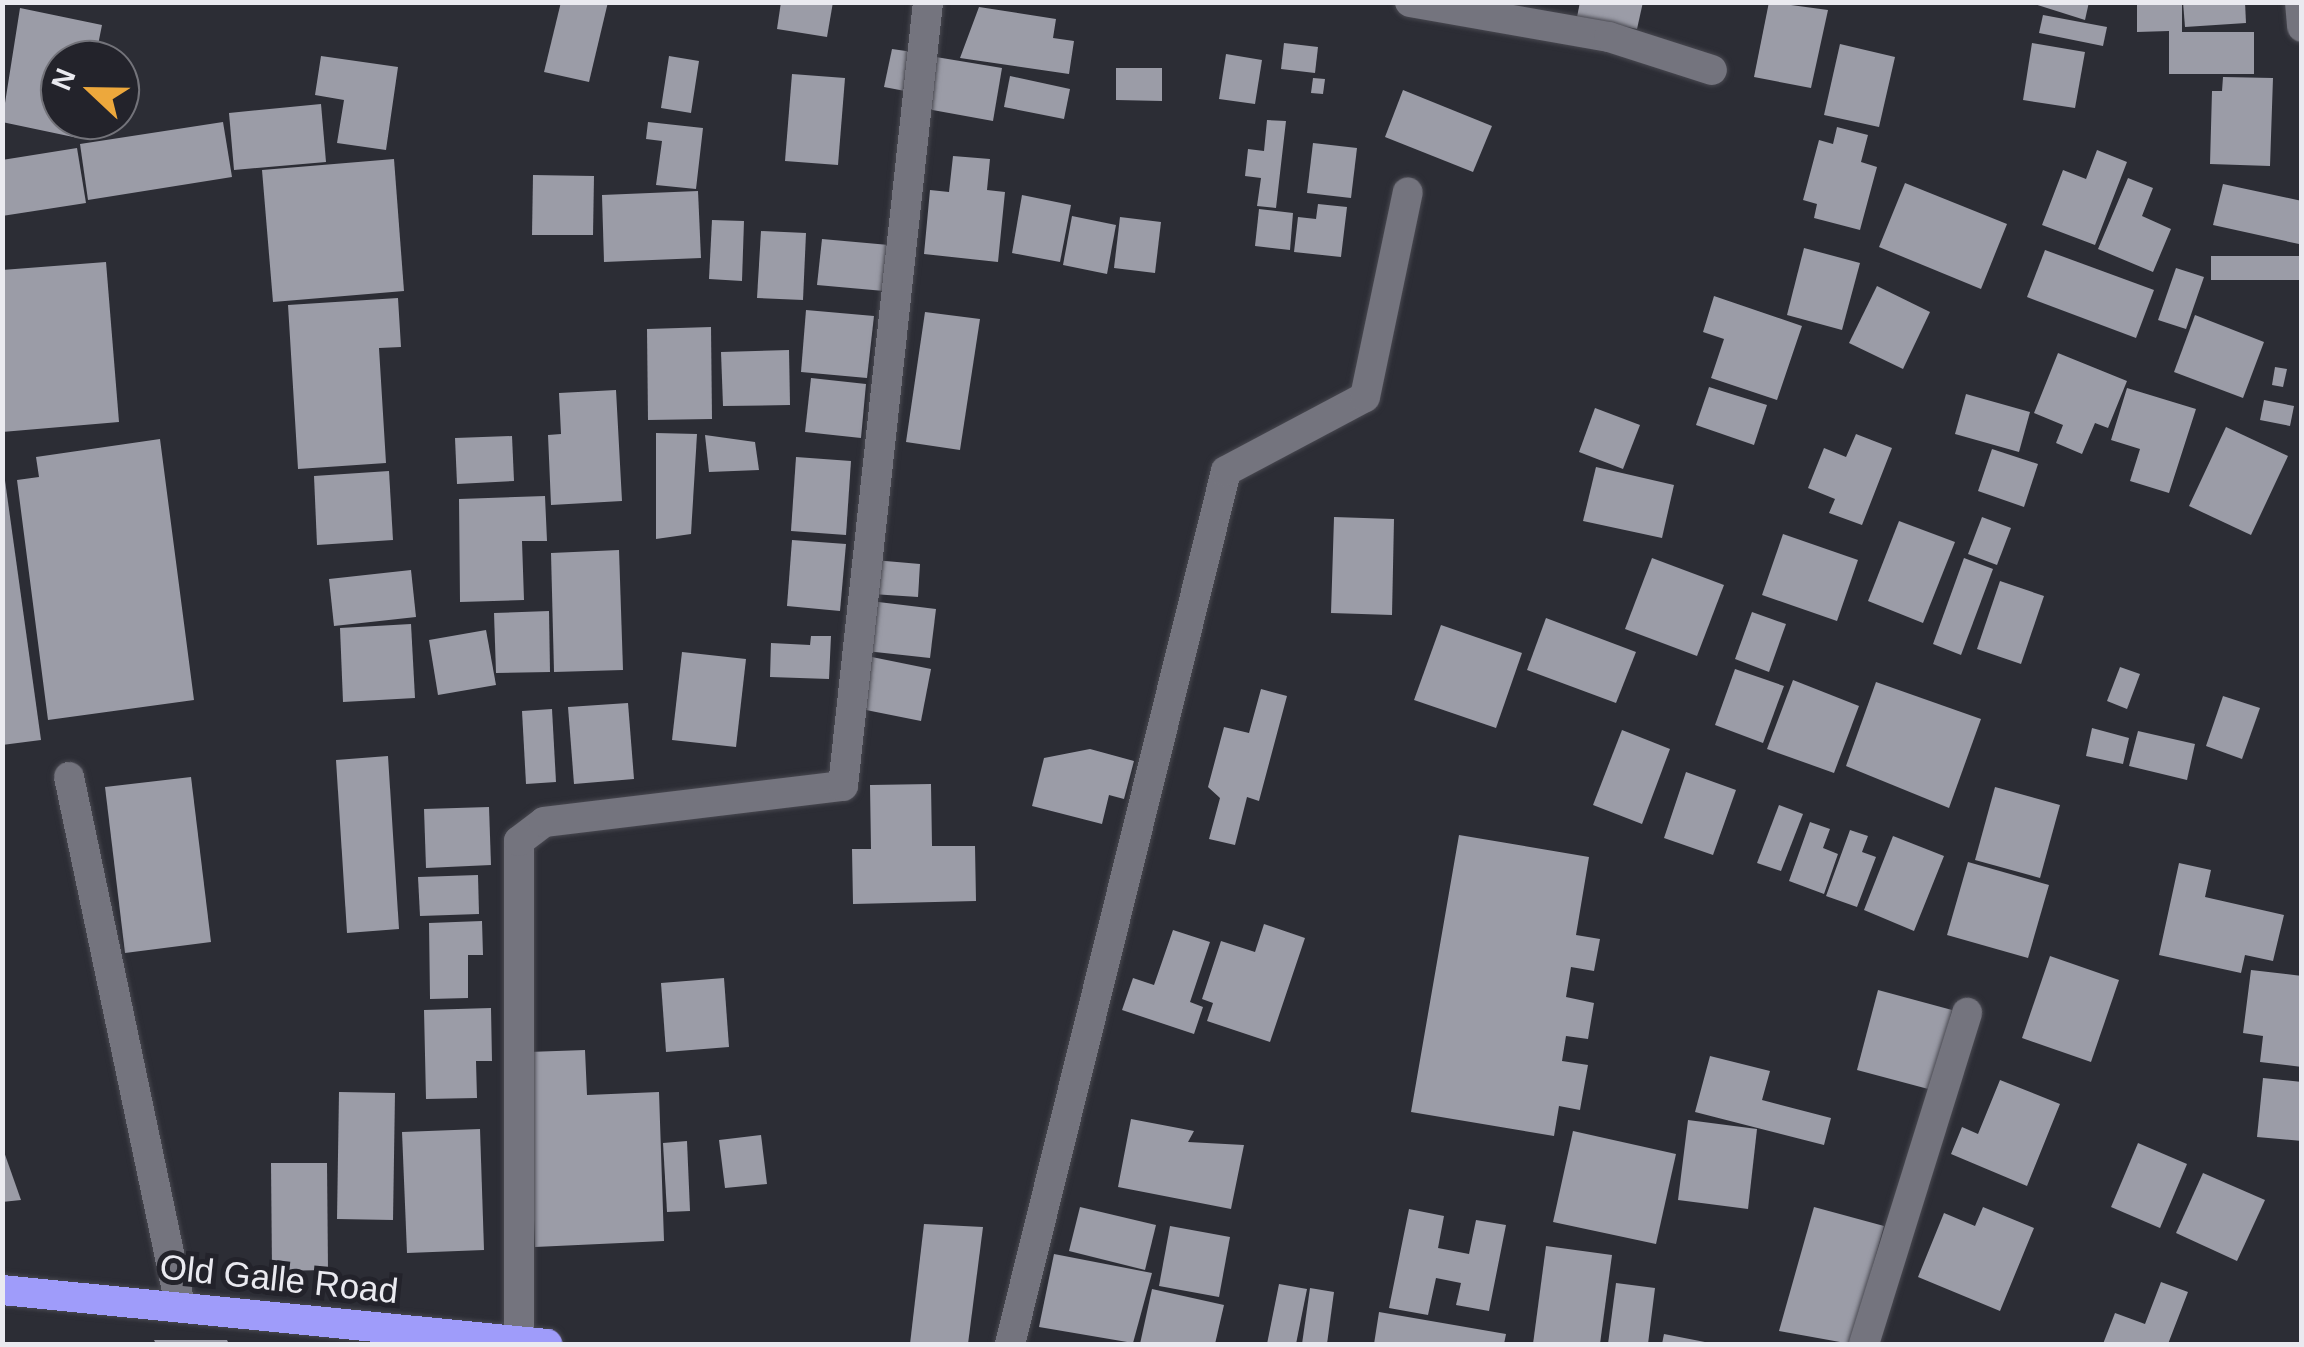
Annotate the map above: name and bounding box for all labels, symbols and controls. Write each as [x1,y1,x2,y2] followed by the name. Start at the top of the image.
[40,40,140,140] north arrow
[45,64,82,95] text: N
[158,1246,400,1312] street label: Old Galle Road

